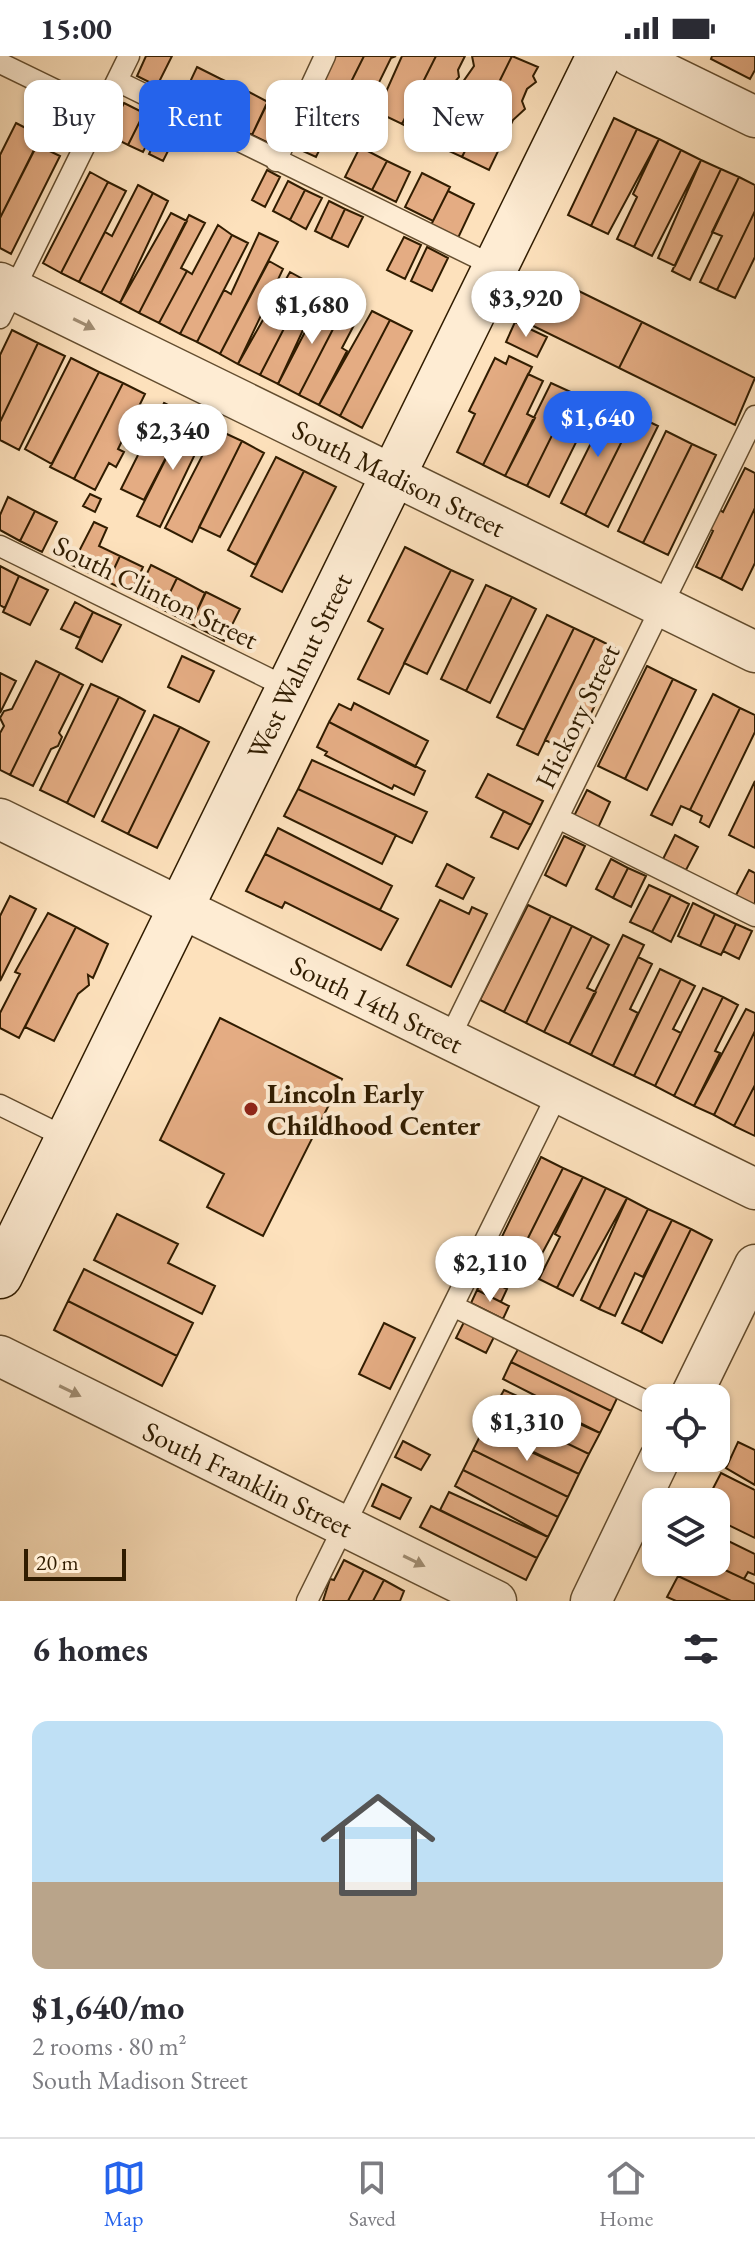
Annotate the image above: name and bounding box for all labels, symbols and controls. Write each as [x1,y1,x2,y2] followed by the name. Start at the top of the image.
[40,9,112,48] text: 15:00
[24,80,123,152] chip: Buy
[139,80,250,152] chip: Rent
[266,80,388,152] chip: Filters
[404,80,512,152] chip: New
[461,271,591,339] pin: $3,920
[247,278,377,346] pin: $1,680
[489,280,563,314] text: $3,920
[275,287,349,321] text: $1,680
[72,317,95,331] one-way arrow
[533,391,663,459] pin: $1,640
[561,400,635,434] text: $1,640
[108,404,238,472] pin: $2,340
[287,411,511,545] street label: South Madison Street
[136,413,210,447] text: $2,340
[48,527,264,657] street label: South Clinton Street
[238,567,360,765] street label: West Walnut Street
[526,638,628,794] street label: Hickory Street
[285,947,469,1061] street label: South 14th Street
[267,1075,481,1143] place label: Lincoln Early Childhood Center
[242,1100,260,1118] marker: Lincoln Early Childhood Center
[425,1236,555,1304] pin: $2,110
[453,1245,527,1279] text: $2,110
[58,1384,81,1398] one-way arrow
[642,1384,730,1576] map controls
[642,1384,730,1472] button: locate
[462,1395,592,1463] pin: $1,310
[490,1404,564,1438] text: $1,310
[137,1413,359,1545] street label: South Franklin Street
[642,1488,730,1576] button: layers
[24,1545,126,1581] scale bar
[36,1548,79,1577] text: 20 m
[402,1554,425,1568] one-way arrow
[32,1627,148,1671] text: 6 homes
[679,1627,723,1671] icon: filters
[306,1773,450,1917] icon: home
[32,1985,184,2029] text: $1,640/mo
[32,2029,187,2063] text: 2 rooms · 80 m²
[32,2063,248,2097] text: South Madison Street
[102,2156,146,2233] tab: Map
[349,2156,396,2233] tab: Saved
[599,2156,653,2233] tab: Home

